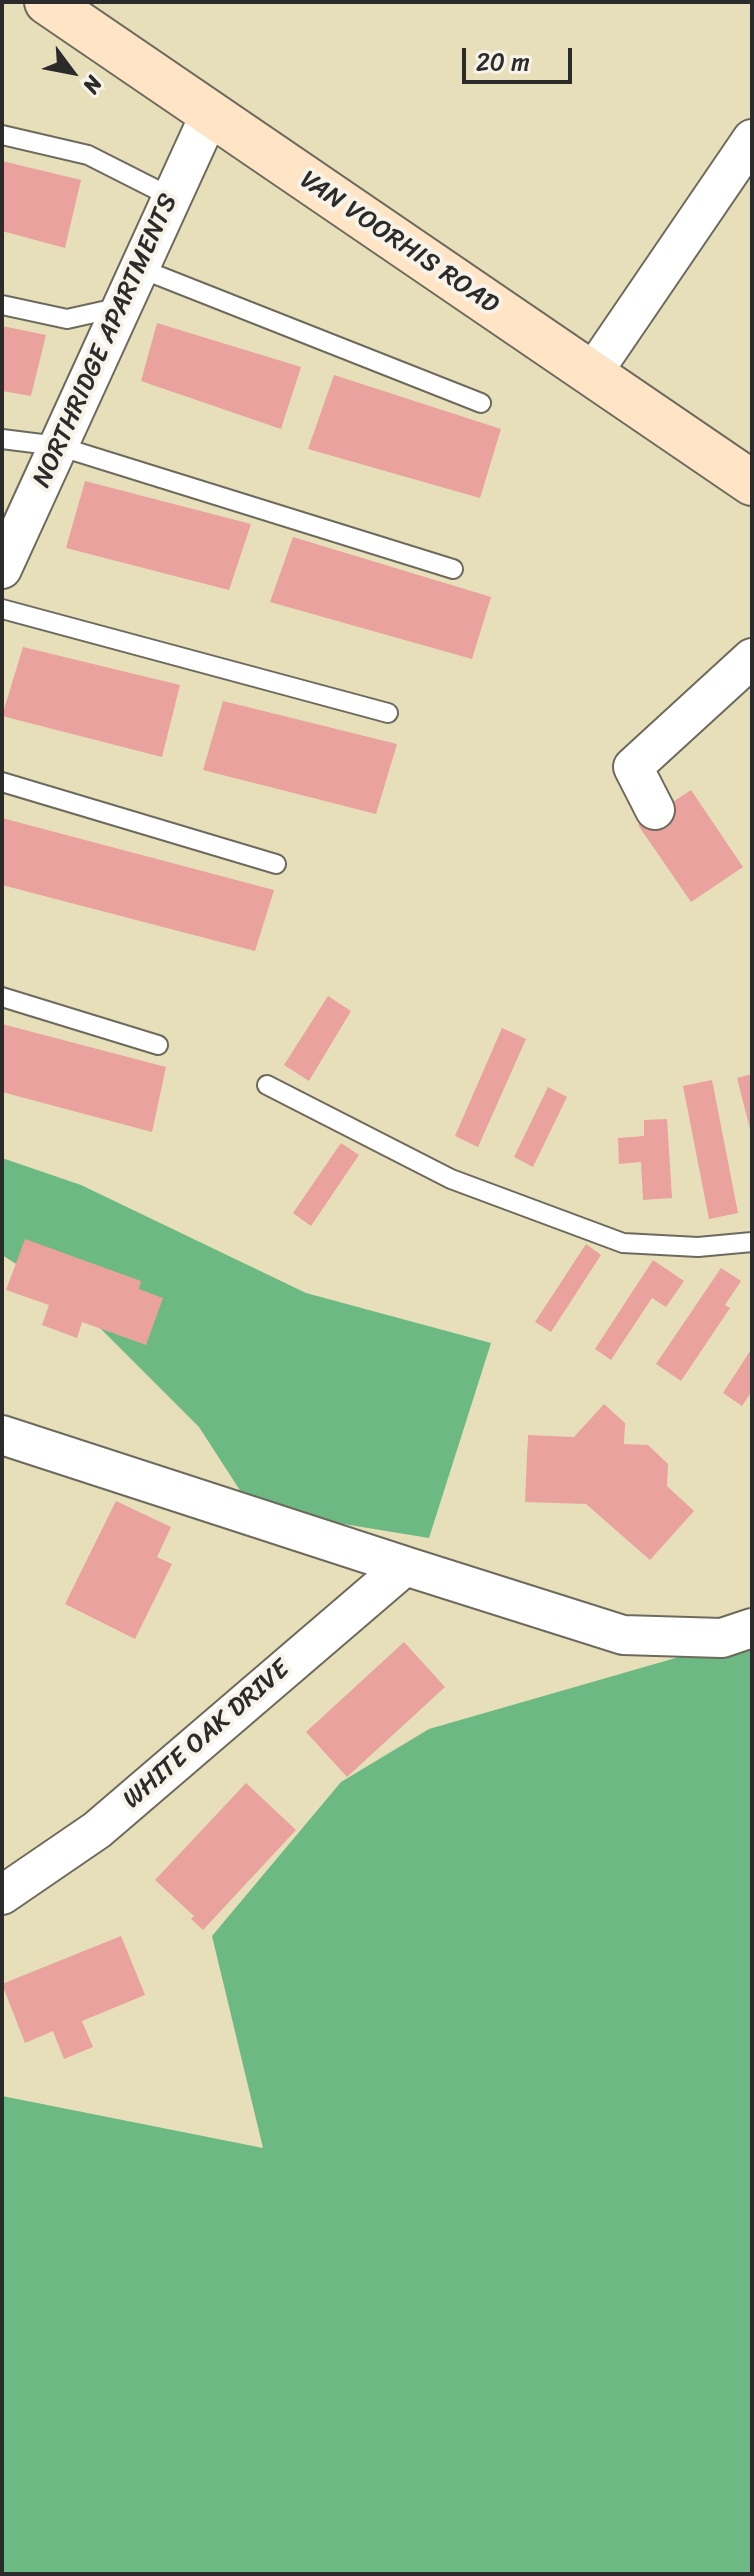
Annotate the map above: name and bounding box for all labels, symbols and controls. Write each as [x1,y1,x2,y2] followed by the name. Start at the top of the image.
[32,32,112,112] north arrow
[466,32,576,82] scale bar
[476,41,530,83] text: 20 m
[72,68,113,102] text: N
[294,165,504,321] street label: VAN VOORHIS ROAD
[27,189,185,493] street label: NORTHRIDGE APARTMENTS
[117,1654,297,1816] street label: WHITE OAK DRIVE

